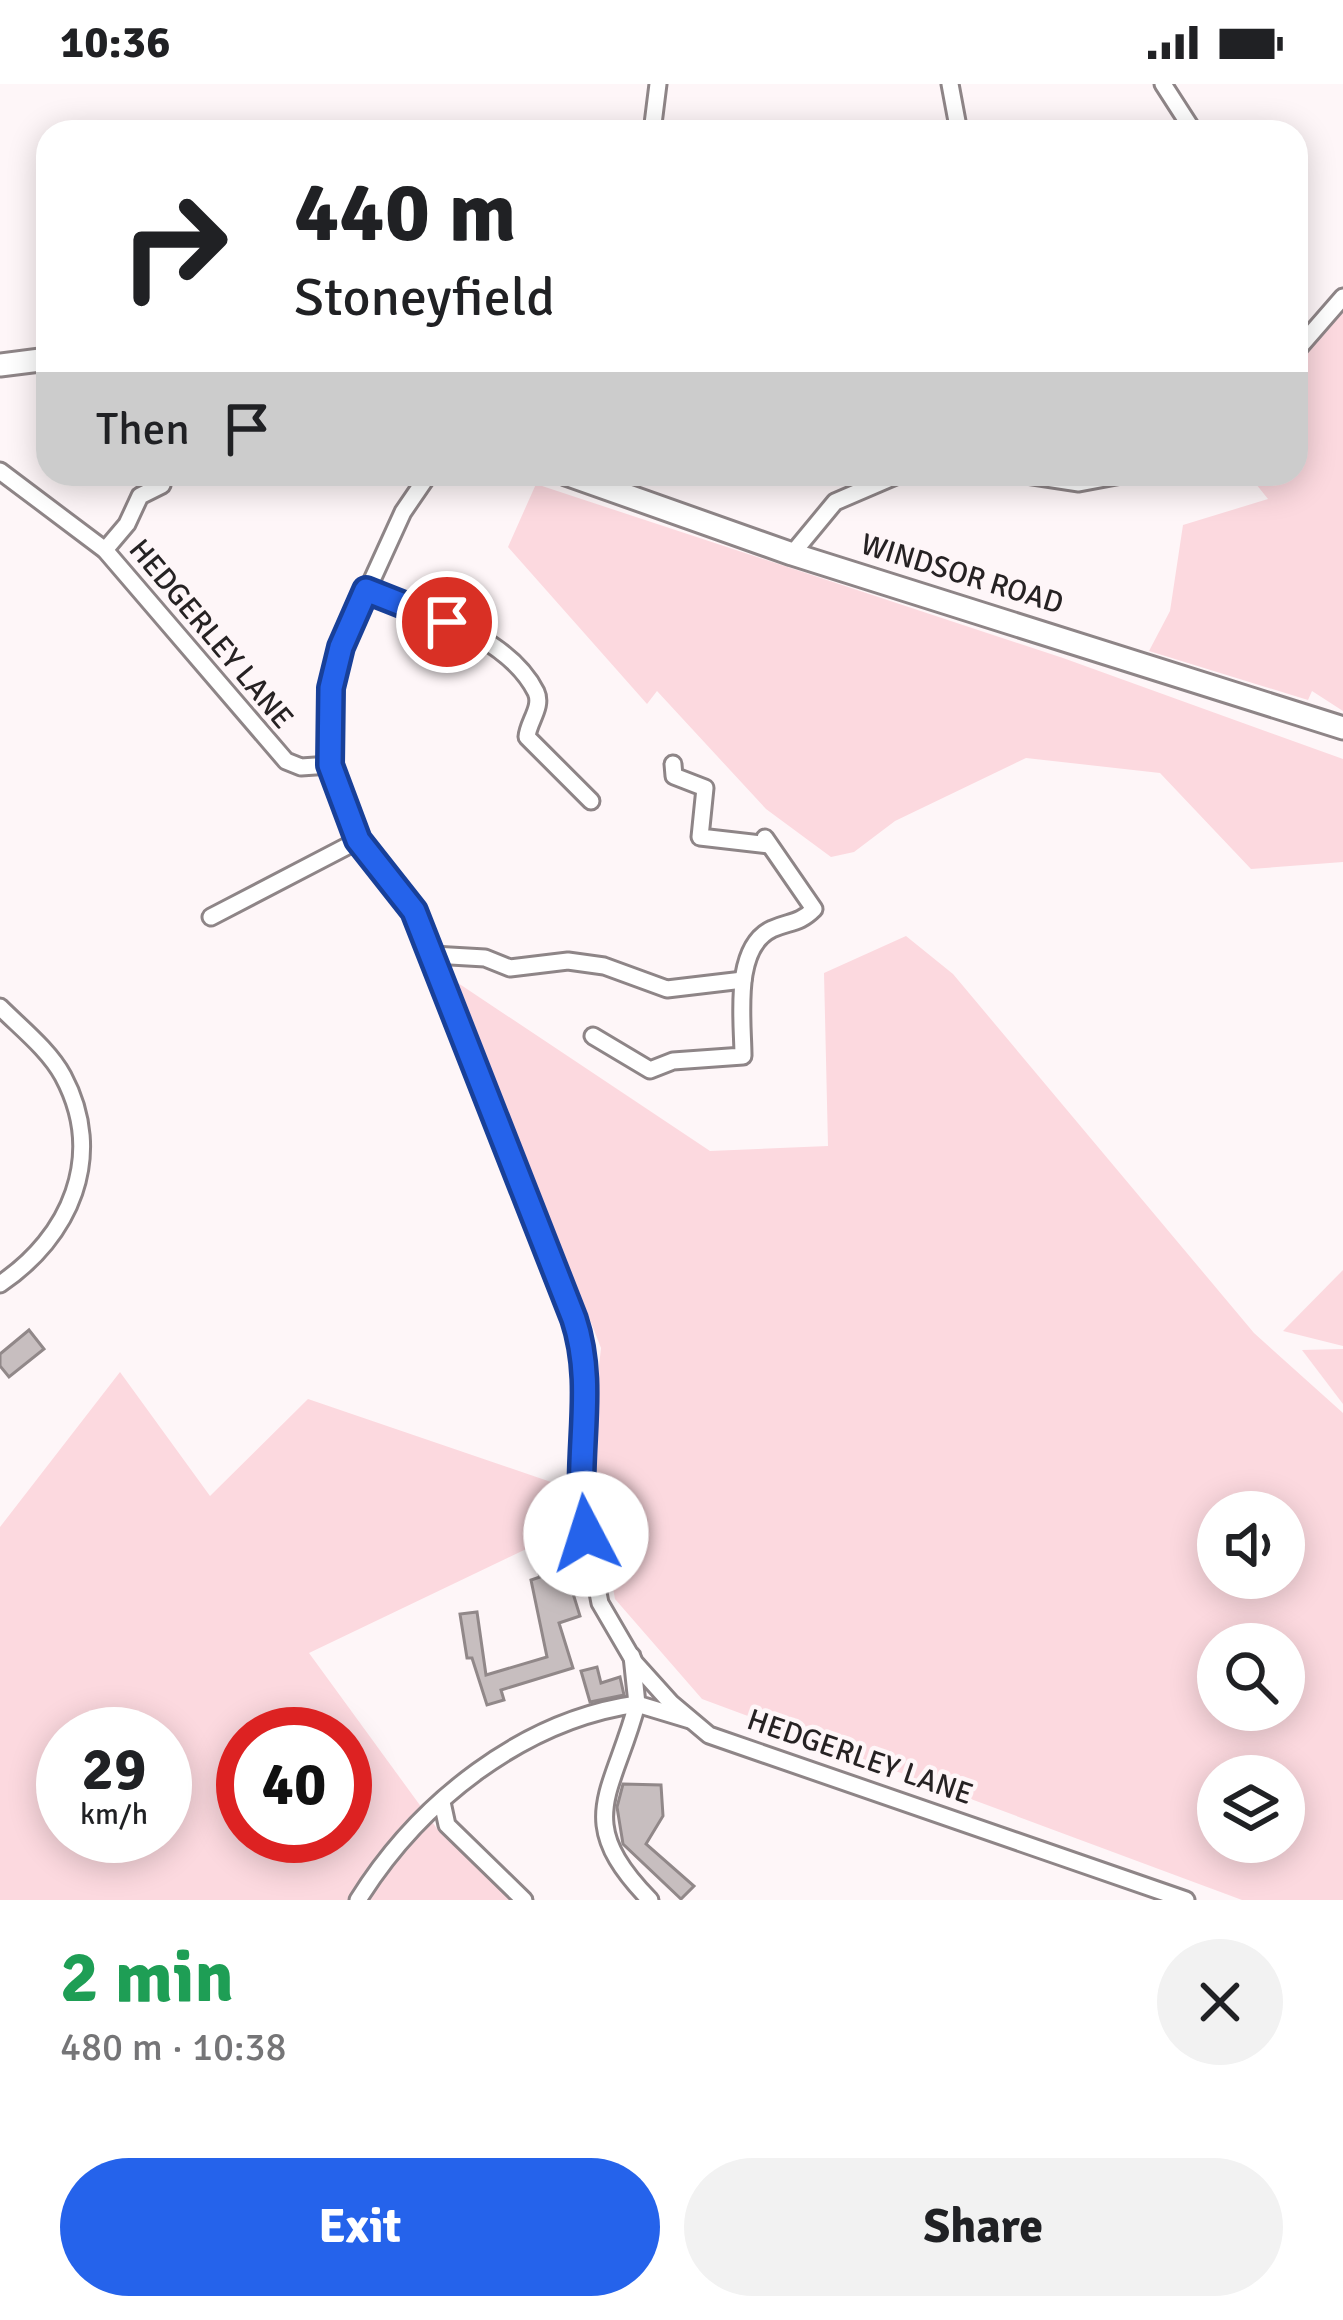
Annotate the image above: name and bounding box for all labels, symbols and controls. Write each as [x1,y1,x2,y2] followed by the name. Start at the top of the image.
[60,15,170,70] text: 10:36
[294,161,516,265] text: 440 m
[96,168,252,324] icon: right
[294,264,555,331] text: Stoneyfield
[214,396,280,462] icon: arrive
[96,402,190,457] text: Then
[856,526,1068,622] street label: WINDSOR ROAD
[121,532,301,736] street label: HEDGERLEY LANE
[396,571,498,673] pin
[414,589,480,655] icon: arrive
[523,1471,649,1597] position arrow
[1197,1491,1305,1863] map controls
[1197,1491,1305,1599] button: sound
[1197,1623,1305,1731] button: search
[742,1701,978,1813] street label: HEDGERLEY LANE
[216,1707,372,1863] speed limit sign: 40
[82,1733,146,1807] text: 29
[1197,1755,1305,1863] button: layers
[80,1796,148,1833] text: km/h
[60,1933,234,2022] text: 2 min
[1157,1939,1283,2065] button: close
[60,2023,287,2071] text: 480 m · 10:38
[60,2158,660,2296] button: Exit
[684,2158,1283,2296] button: Share

